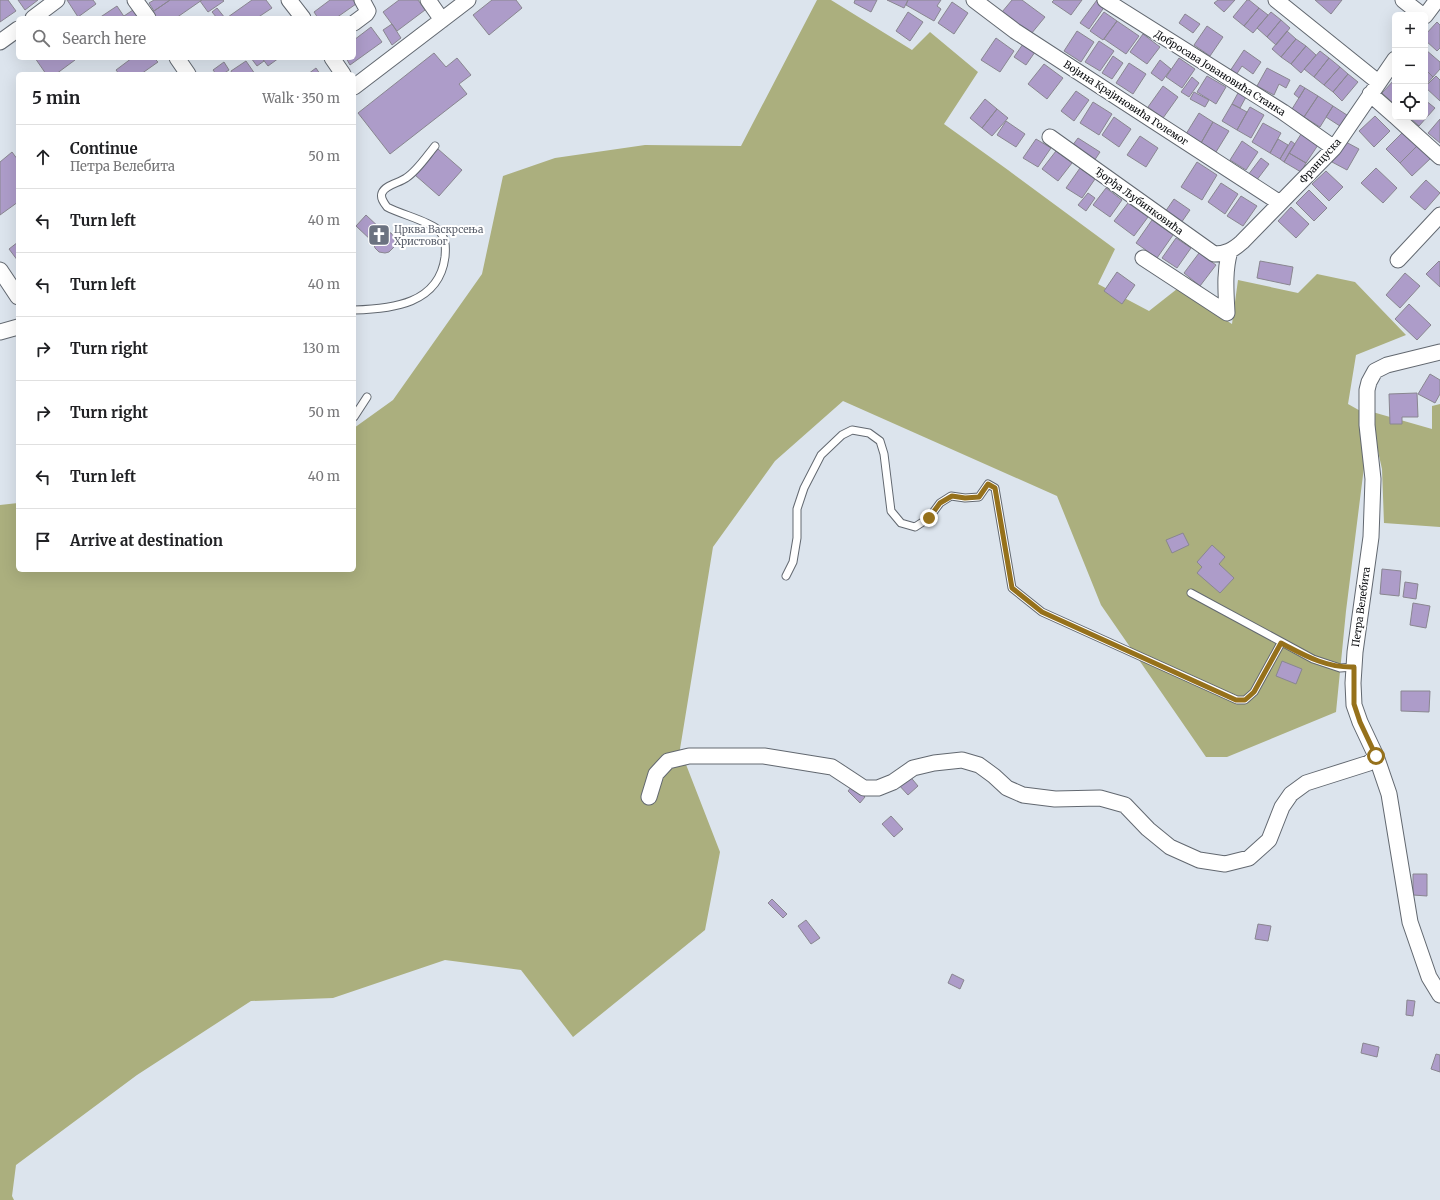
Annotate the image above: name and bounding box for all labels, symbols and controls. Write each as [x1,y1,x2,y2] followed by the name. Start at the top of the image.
[1392,12,1428,120] map controls
[1392,12,1428,48] button: +
[16,16,356,60] search box
[30,27,52,49] icon: search
[1152,27,1288,119] street label: Добросава Јовановића Станка
[62,29,146,48] text: Search here
[1392,48,1428,84] button: −
[1061,58,1191,148] street label: Војина Крајиновића Големог
[1392,84,1428,120] button: locate
[32,87,80,109] text: 5 min
[262,90,340,107] text: Walk · 350 m
[1296,135,1344,186] street label: Француска
[70,139,138,158] text: Continue
[32,146,54,168] icon: ahead
[308,148,340,165] text: 50 m
[70,158,175,175] text: Петра Велебита
[1092,165,1186,238] street label: Ђорђа Љубинковића
[32,210,54,232] icon: left
[70,211,136,230] text: Turn left
[308,212,340,229] text: 40 m
[366,222,392,248] church icon: Црква Васкрсења Христовог
[394,223,484,248] place label: Црква Васкрсења Христовог
[32,274,54,296] icon: left
[70,275,136,294] text: Turn left
[308,276,340,293] text: 40 m
[32,338,54,360] icon: right
[70,339,148,358] text: Turn right
[303,340,340,357] text: 130 m
[32,402,54,424] icon: right
[70,403,148,422] text: Turn right
[308,404,340,421] text: 50 m
[32,466,54,488] icon: left
[70,467,136,486] text: Turn left
[308,468,340,485] text: 40 m
[920,509,938,527] route end
[32,530,54,552] icon: arrive
[70,531,223,550] text: Arrive at destination
[1349,566,1373,648] street label: Петра Велебита
[1367,747,1385,765] route start

